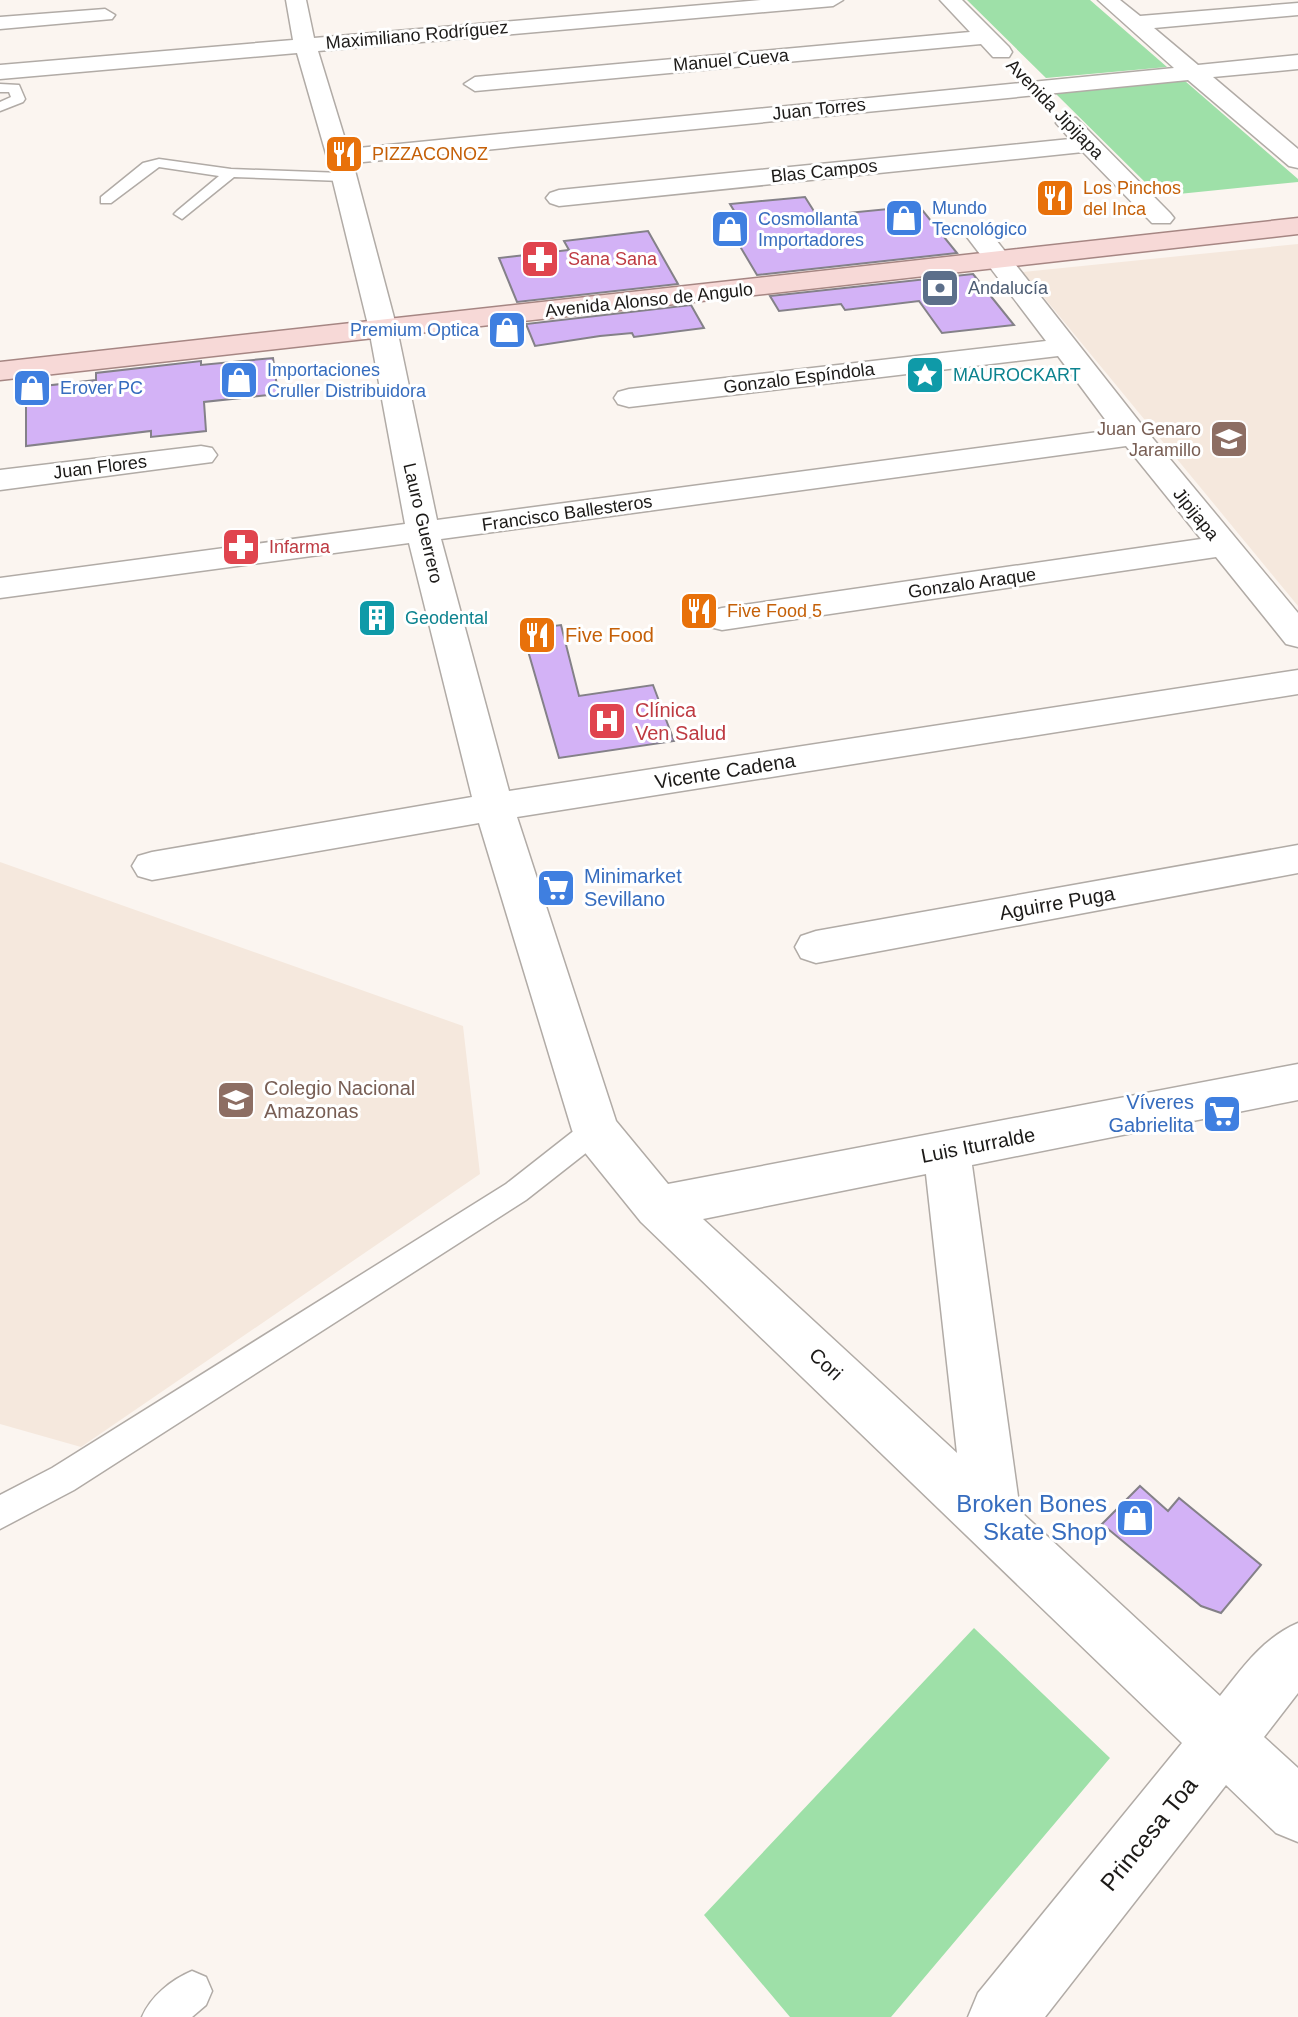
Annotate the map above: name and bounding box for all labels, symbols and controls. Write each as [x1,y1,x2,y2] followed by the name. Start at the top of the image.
[325,17,509,53] street label: Maximiliano Rodríguez
[672,45,791,75] street label: Manuel Cueva
[1002,55,1108,164] street label: Avenida Jipijapa
[771,94,867,124] street label: Juan Torres
[323,133,365,175] restaurant icon: PIZZACONOZ
[372,144,488,164] place label: PIZZACONOZ
[770,155,878,187] street label: Blas Campos
[1034,177,1076,219] restaurant icon: Los Pinchos del Inca
[1083,178,1181,219] place label: Los Pinchos del Inca
[883,197,925,239] shop icon: Mundo Tecnológico
[932,198,1027,239] place label: Mundo Tecnológico
[709,208,751,250] shop icon: Cosmollanta Importadores
[758,209,864,250] place label: Cosmollanta Importadores
[519,238,561,280] pharmacy icon: Sana Sana
[568,249,658,269] place label: Sana Sana
[919,267,961,309] bank icon: Andalucía
[968,278,1049,298] place label: Andalucía
[544,279,754,321] street label: Avenida Alonso de Angulo
[486,309,528,351] shop icon: Premium Optica
[350,320,480,340] place label: Premium Optica
[904,354,946,396] place icon: MAUROCKART
[218,359,260,401] shop icon: Importaciones Cruller Distribuidora
[722,359,877,397] street label: Gonzalo Espíndola
[267,360,427,401] place label: Importaciones Cruller Distribuidora
[953,365,1081,385] place label: MAUROCKART
[11,367,53,409] shop icon: Erover PC
[60,378,143,398] place label: Erover PC
[1208,418,1250,460] school or university icon: Juan Genaro Jaramillo
[1097,419,1201,460] place label: Juan Genaro Jaramillo
[52,451,148,483] street label: Juan Flores
[399,461,447,585] street label: Lauro Guerrero
[1169,484,1224,545] street label: Jipijapa
[480,491,654,535] street label: Francisco Ballesteros
[220,526,262,568] pharmacy icon: Infarma
[269,537,331,557] place label: Infarma
[907,564,1037,602] street label: Gonzalo Araque
[678,590,720,632] restaurant icon: Five Food 5
[356,597,398,639] building icon: Geodental
[727,601,822,621] place label: Five Food 5
[405,608,488,628] place label: Geodental
[516,614,558,656] restaurant icon: Five Food
[565,624,654,646] place label: Five Food
[635,699,726,744] place label: Clínica Ven Salud
[586,700,628,742] hospital icon: Clínica Ven Salud
[653,749,798,793] street label: Vicente Cadena
[584,865,682,910] place label: Minimarket Sevillano
[535,867,577,909] supermarket icon: Minimarket Sevillano
[998,882,1117,924] street label: Aguirre Puga
[264,1077,415,1122] place label: Colegio Nacional Amazonas
[215,1079,257,1121] school or university icon: Colegio Nacional Amazonas
[1108,1091,1195,1136] place label: Víveres Gabrielita
[1201,1093,1243,1135] supermarket icon: Víveres Gabrielita
[919,1123,1037,1167] street label: Luis Iturralde
[805,1343,847,1385] street label: Cori
[956,1490,1107,1545] place label: Broken Bones Skate Shop
[1114,1497,1156,1539] shop icon: Broken Bones Skate Shop
[1095,1771,1203,1896] street label: Princesa Toa

